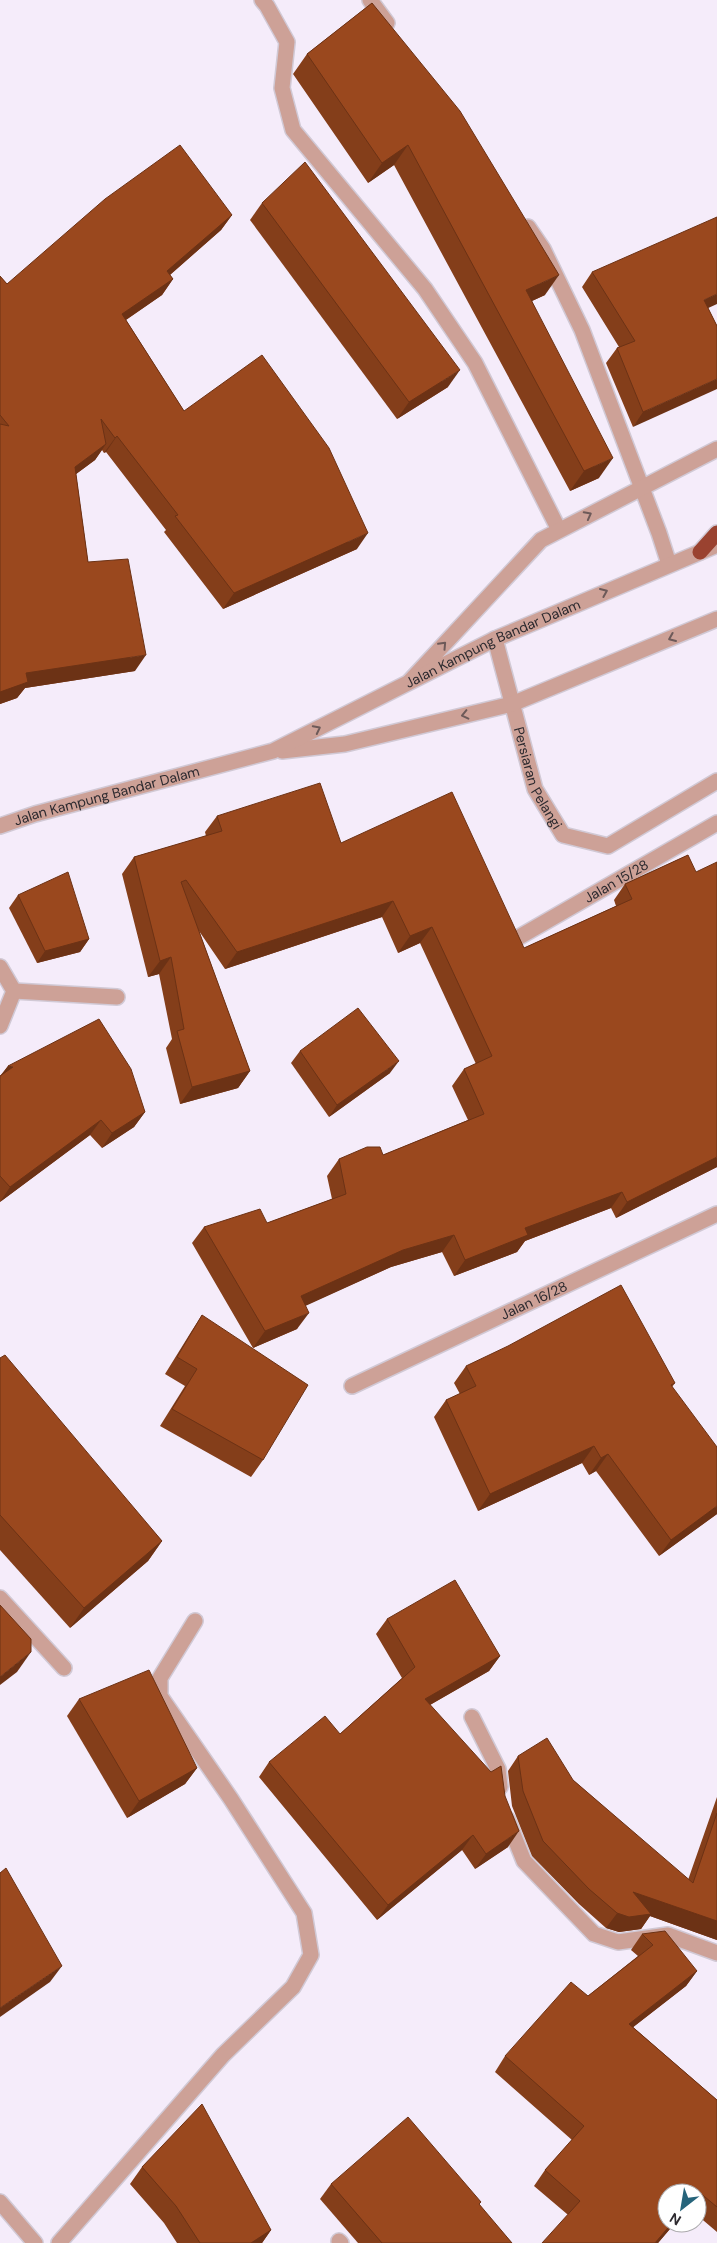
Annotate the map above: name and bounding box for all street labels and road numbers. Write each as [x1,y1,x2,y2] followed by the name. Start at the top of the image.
[402,595,583,692] street label: Jalan Kampung Bandar Dalam
[510,725,566,832] street label: Persiaran Pelangi
[12,762,201,830] street label: Jalan Kampung Bandar Dalam
[581,855,652,907] street label: Jalan 15/28
[498,1277,570,1324] street label: Jalan 16/28

